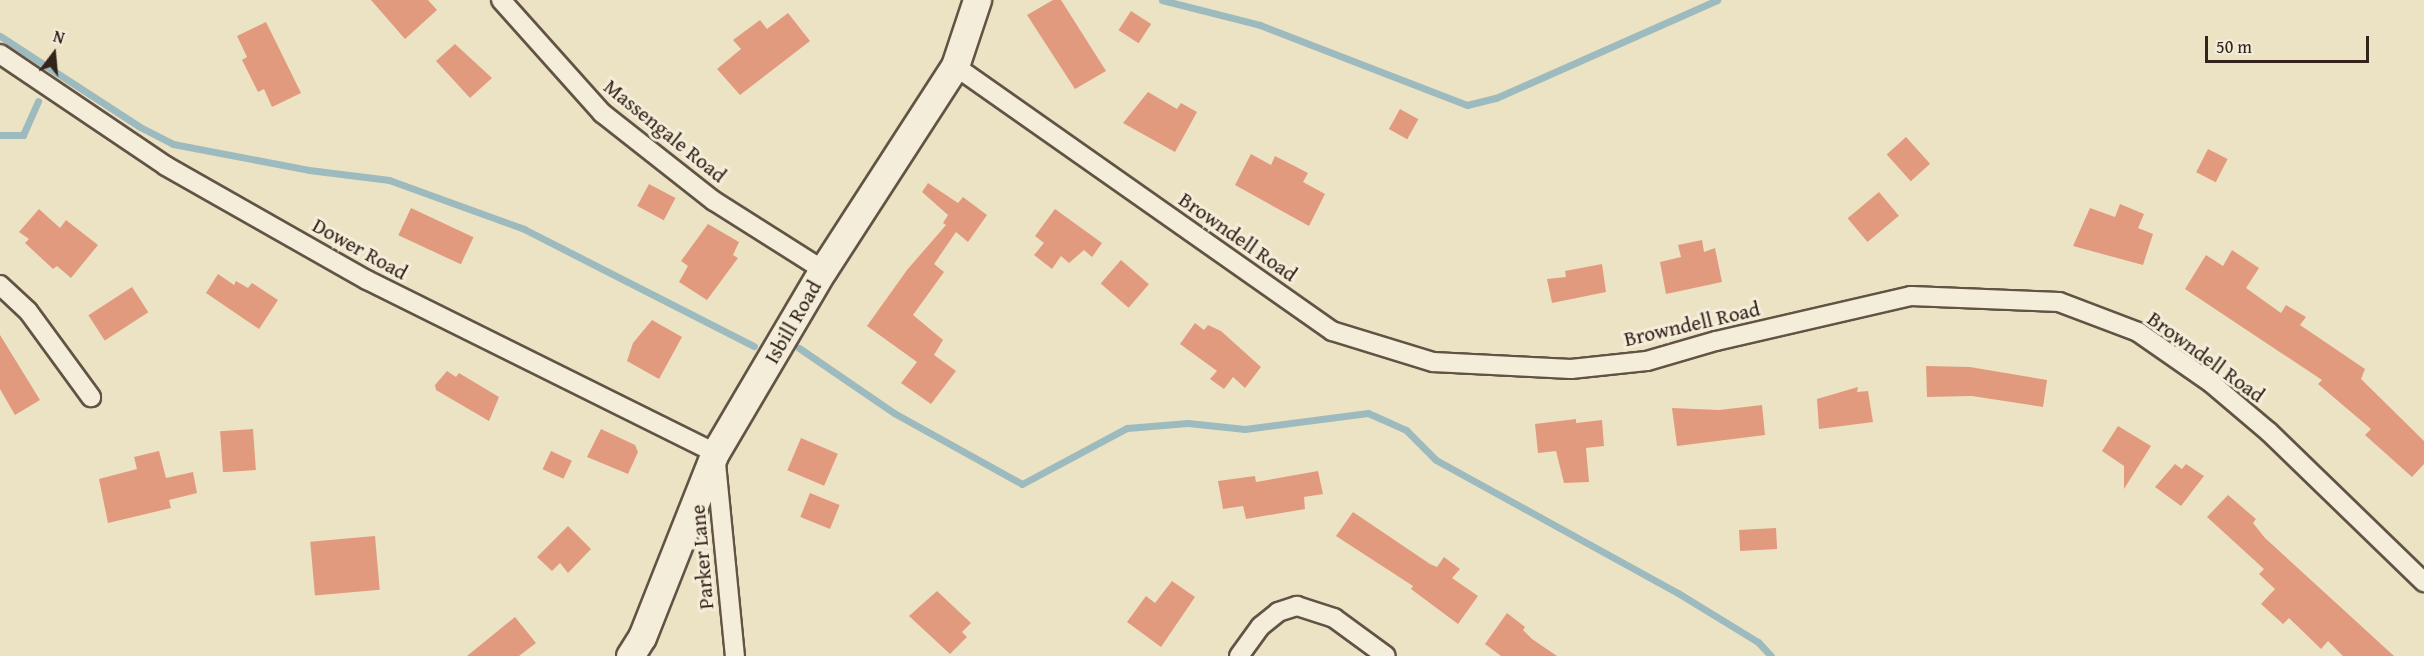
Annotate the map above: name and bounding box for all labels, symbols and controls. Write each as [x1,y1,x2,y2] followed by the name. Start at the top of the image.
[24,24,84,84] north arrow
[51,24,67,50] text: N
[2208,24,2372,62] scale bar
[2216,33,2252,60] text: 50 m
[599,74,731,188] street label: Massengale Road
[1174,187,1302,287] street label: Browndell Road
[308,213,412,285] street label: Dower Road
[759,276,827,368] street label: Isbill Road
[1622,296,1762,352] street label: Browndell Road
[2142,306,2270,408] street label: Browndell Road
[685,504,719,610] street label: Parker Lane

